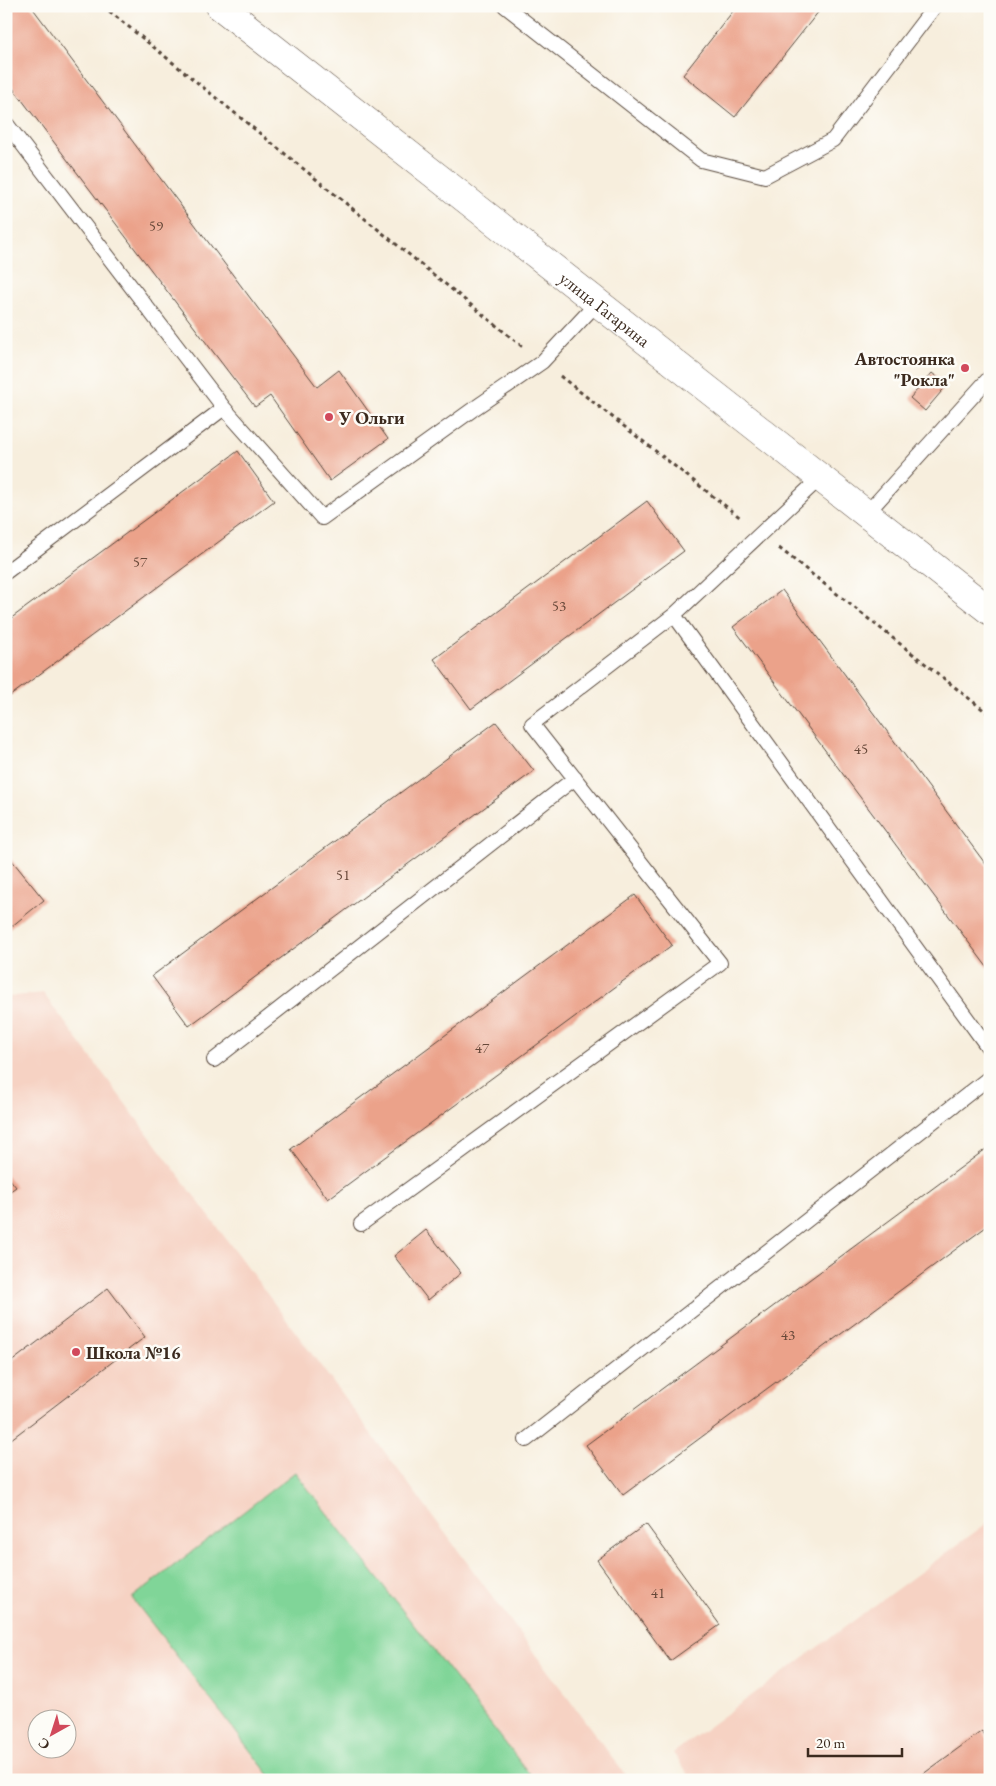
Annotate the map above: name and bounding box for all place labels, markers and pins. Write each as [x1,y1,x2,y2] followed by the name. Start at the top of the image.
[854,347,955,391] place label: Автостоянка "Рокла"
[959,362,971,374] marker: Автостоянка "Рокла"
[338,406,405,429] place label: У Ольги
[323,411,335,423] marker: У Ольги
[86,1341,181,1364] place label: Школа №16
[70,1346,82,1358] marker: Школа №16

